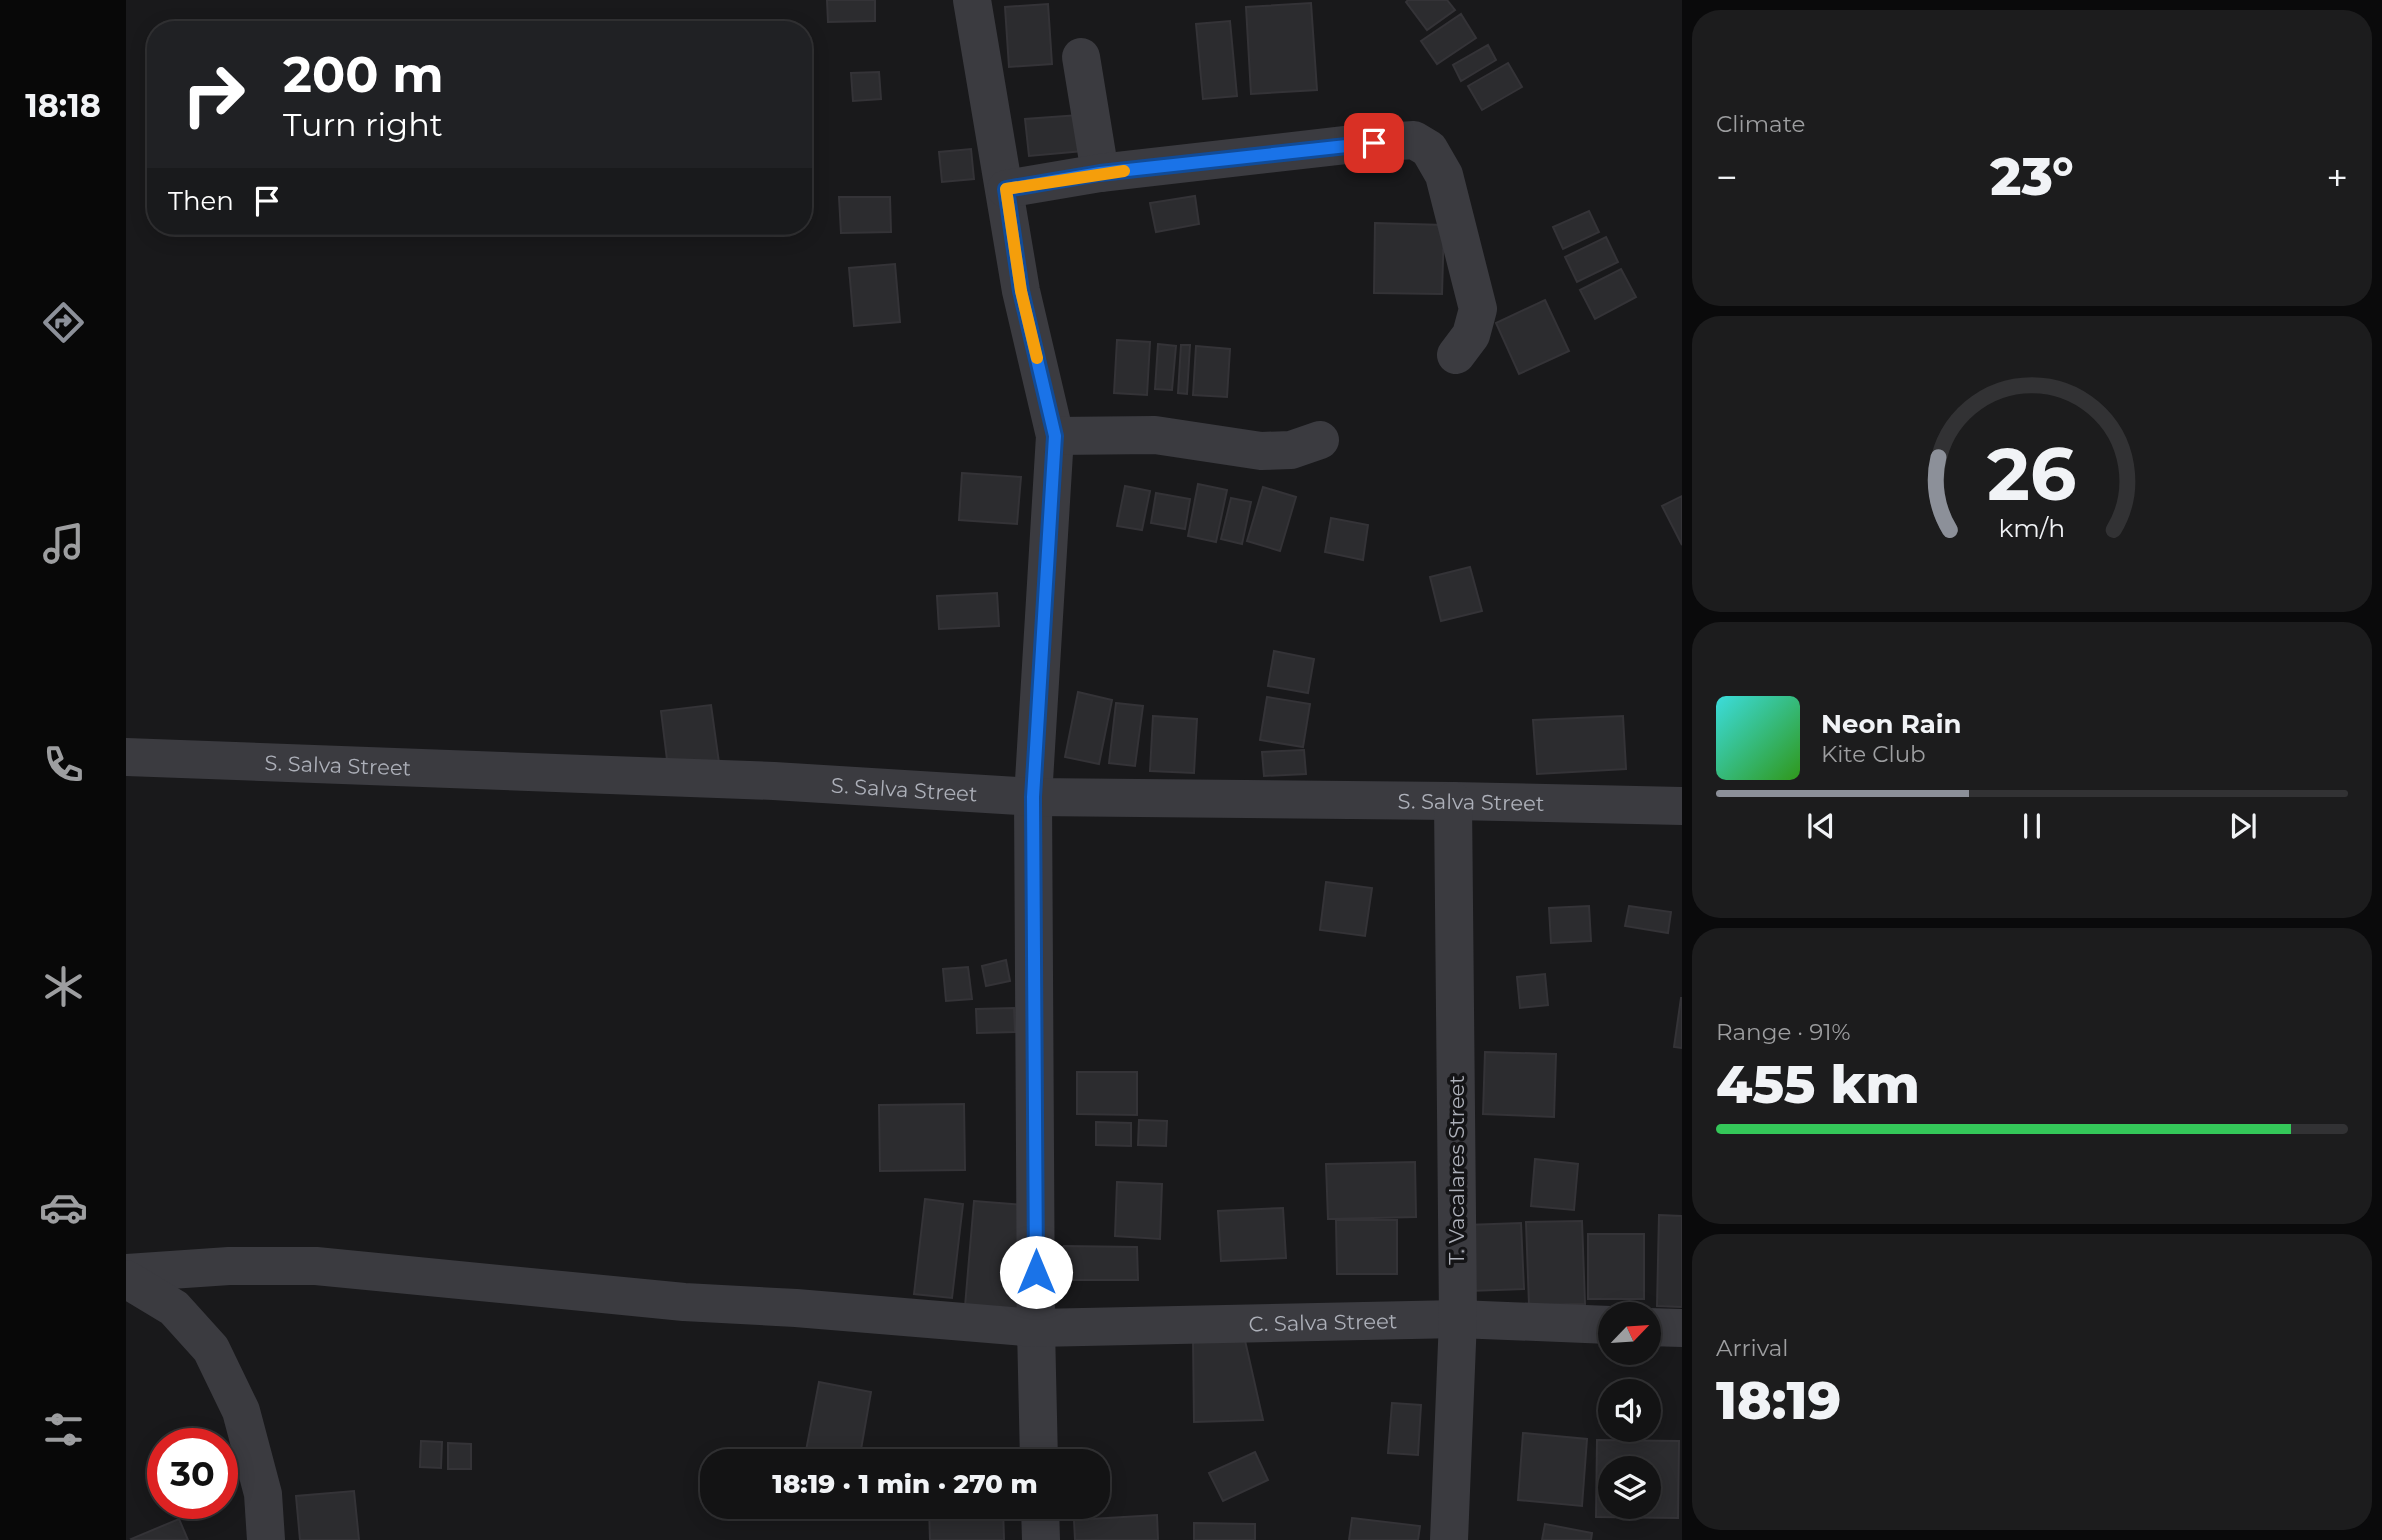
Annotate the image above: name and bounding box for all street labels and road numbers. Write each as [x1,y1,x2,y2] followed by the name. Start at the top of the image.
[264,750,412,780] street label: S. Salva Street
[830,772,978,806] street label: S. Salva Street
[1398,788,1545,815] street label: S. Salva Street
[1444,1075,1469,1265] street label: T. Vacalares Street
[1248,1308,1397,1336] street label: C. Salva Street

